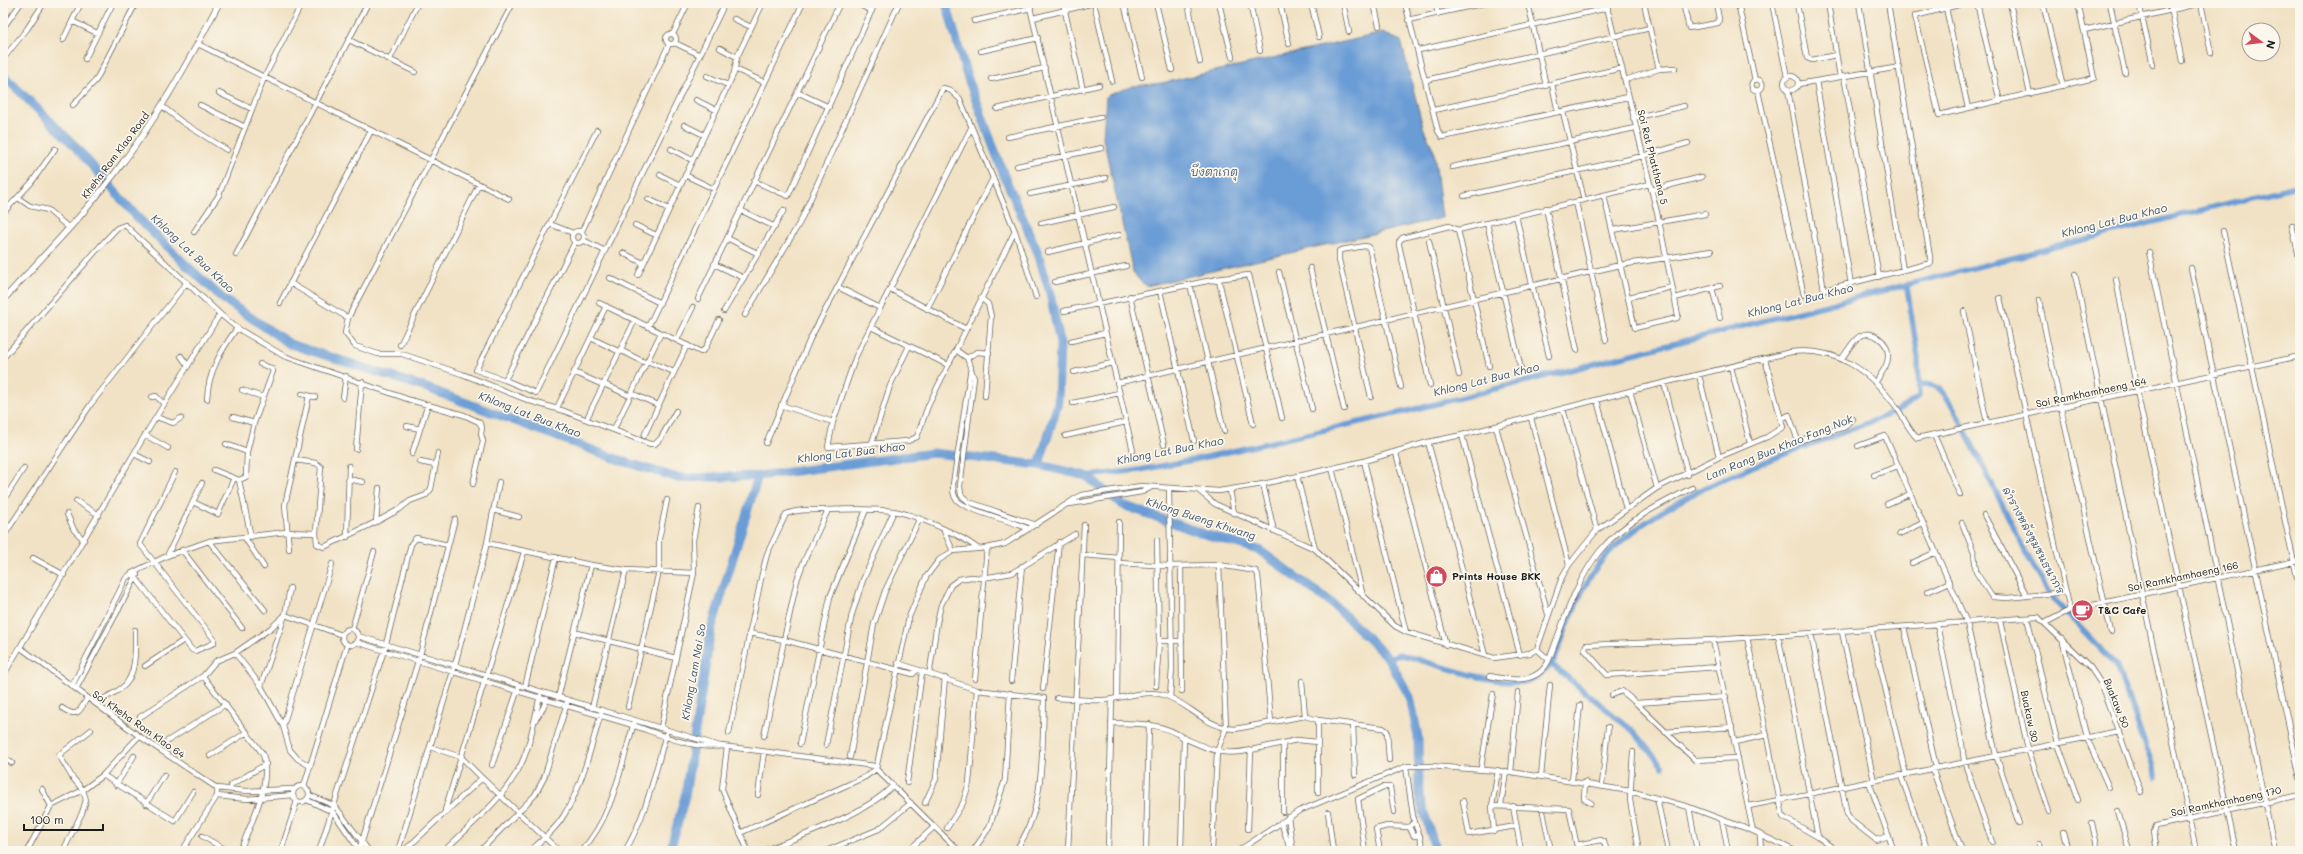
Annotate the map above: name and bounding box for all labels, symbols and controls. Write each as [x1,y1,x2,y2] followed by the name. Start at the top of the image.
[2241,22,2281,62] north arrow
[2263,39,2279,51] text: N
[1634,108,1672,206] street label: Soi Rat Phatthana 5
[78,109,152,201] street label: Kheha Rom Klao Road
[1190,163,1238,182] water label: บึงตาเกตุ
[2059,199,2169,240] water label: Khlong Lat Bua Khao
[148,210,238,296] water label: Khlong Lat Bua Khao
[1745,279,1855,320] water label: Khlong Lat Bua Khao
[1431,358,1541,399] water label: Khlong Lat Bua Khao
[2034,373,2148,411] street label: Soi Ramkhamhaeng 164
[477,388,584,441] water label: Khlong Lat Bua Khao
[1703,411,1855,483] water label: Lam Rang Bua Khao Fang Nok
[1115,432,1225,468] water label: Khlong Lat Bua Khao
[796,438,906,466] water label: Khlong Lat Bua Khao
[1997,483,2069,598] water label: ลำรางหลังชุมชนธนากร
[1144,493,1258,543] water label: Khlong Bueng Khwang
[2126,557,2240,595] street label: Soi Ramkhamhaeng 166
[1423,563,1449,589] shop icon: Prints House BKK
[1452,569,1541,583] place label: Prints House BKK
[2070,597,2096,623] cafe icon: T&C Cafe
[2098,603,2146,617] place label: T&C Cafe
[677,622,709,721] water label: Khlong Lam Nai So
[2101,676,2133,730] street label: Buakaw 50
[90,687,188,761] street label: Soi Kheha Rom Klao 64
[2018,689,2042,743] street label: Buakaw 30
[2170,782,2282,820] street label: Soi Ramkhamhaeng 170
[24,806,103,832] scale bar
[30,811,64,827] text: 100 m

